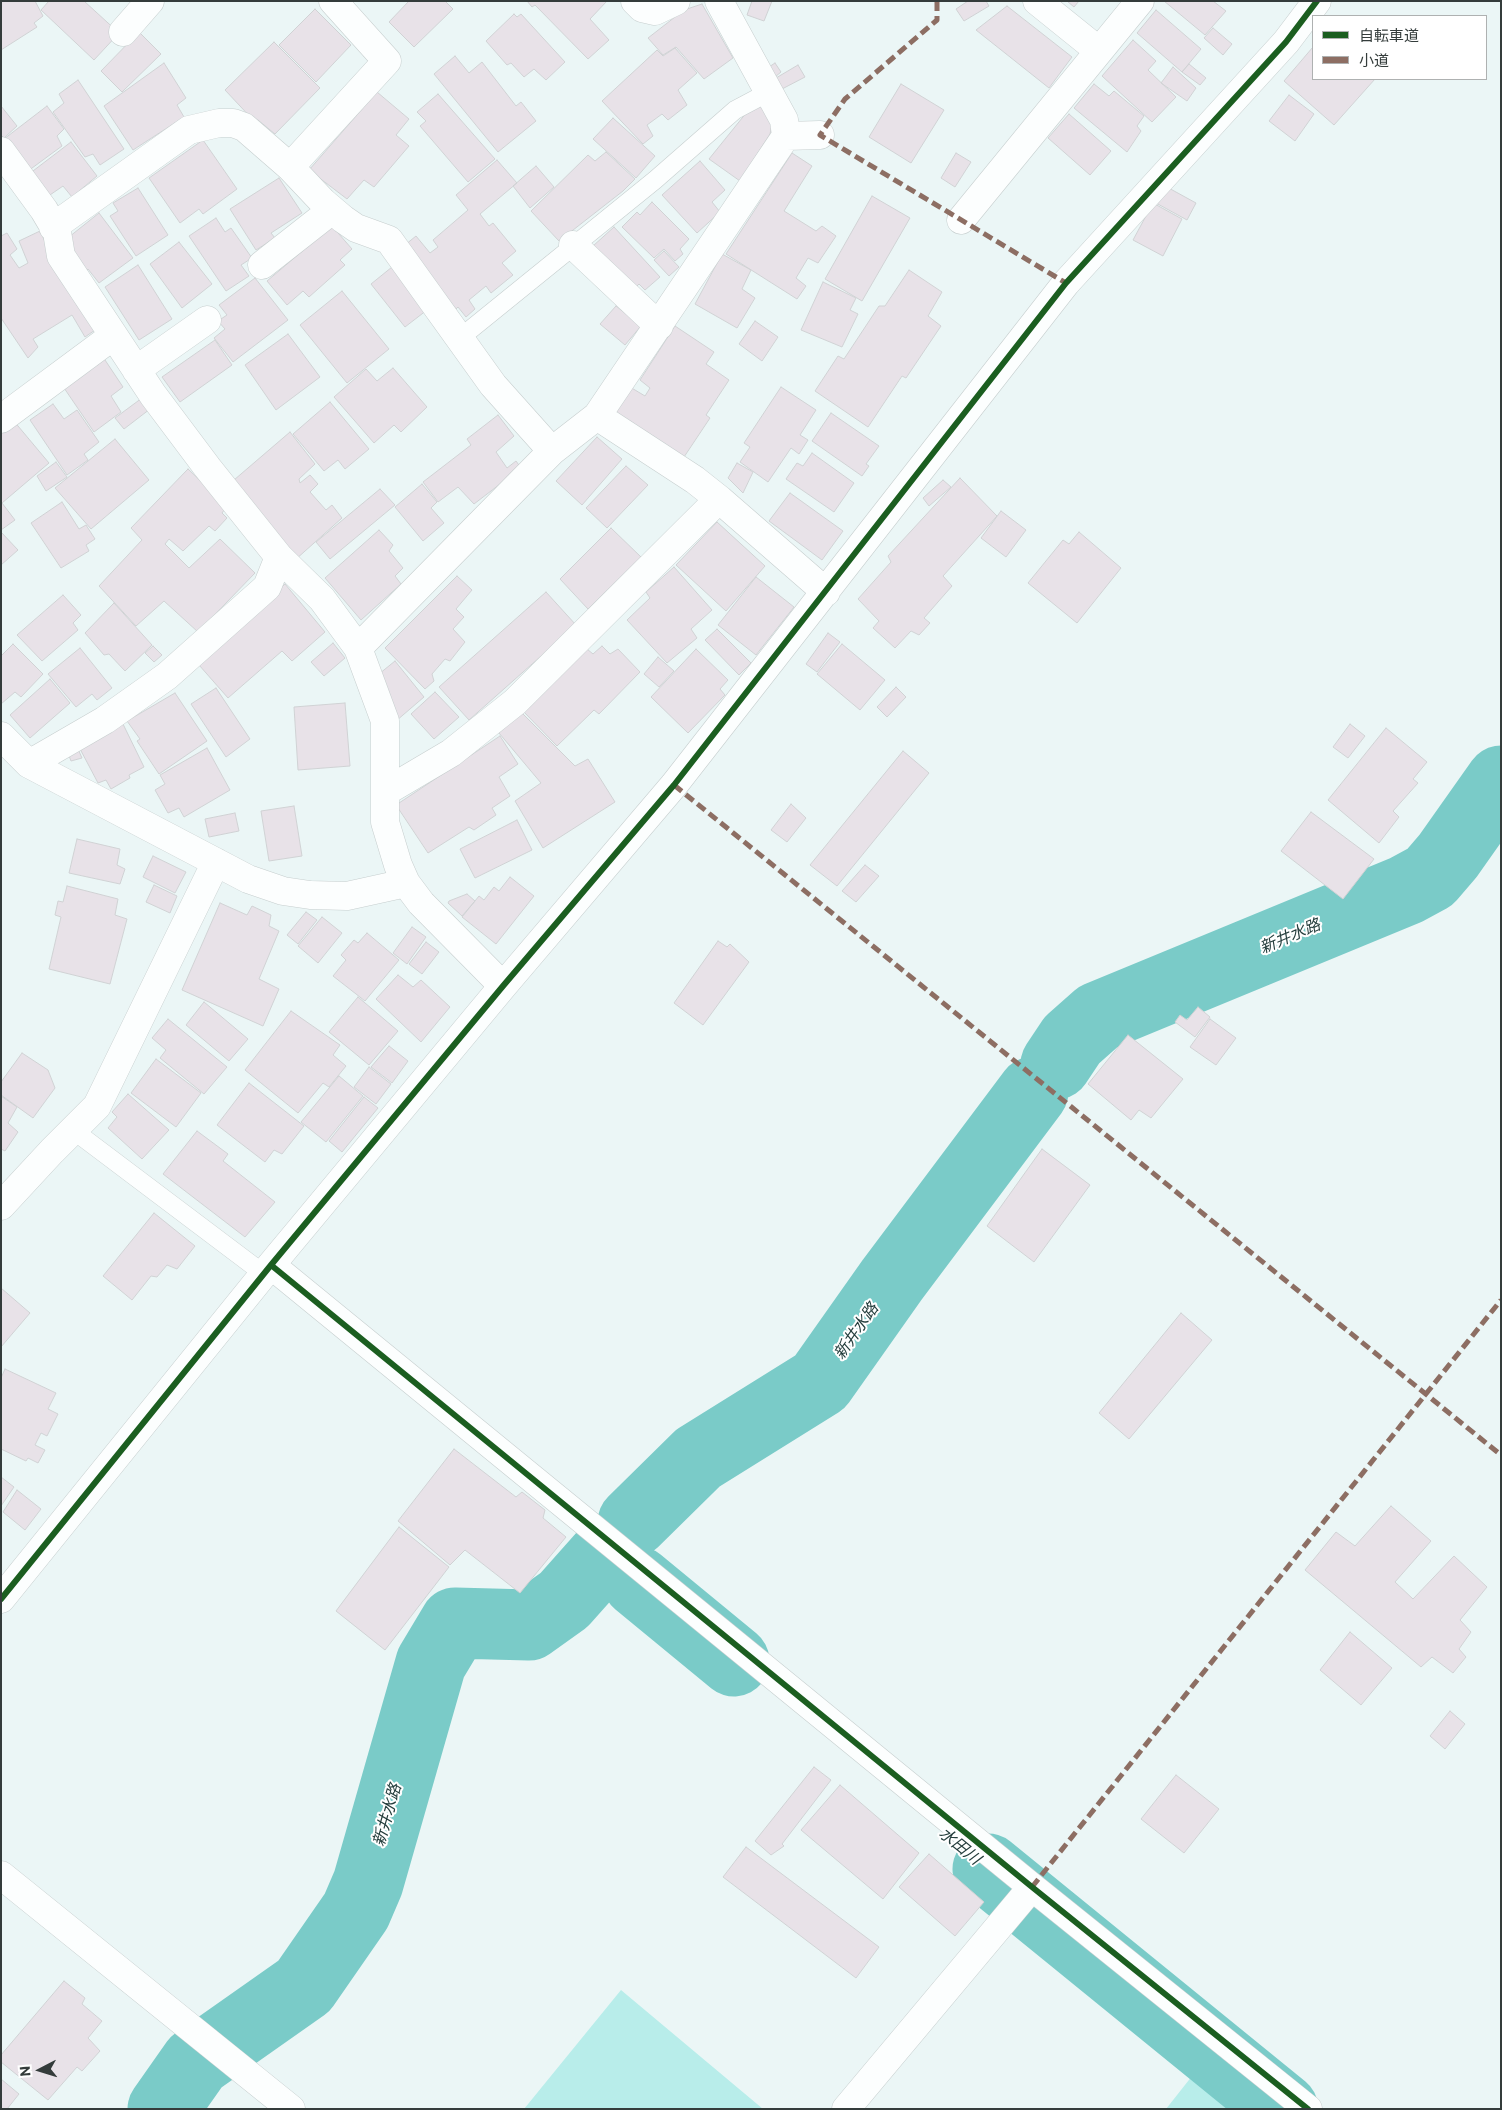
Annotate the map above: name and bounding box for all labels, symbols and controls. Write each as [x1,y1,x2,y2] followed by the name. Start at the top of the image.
[1312,15,1487,80] legend
[1359,26,1419,44] text: 自転車道
[1359,51,1389,69] text: 小道
[1257,915,1323,957] water label: 新井水路
[830,1299,882,1363] water label: 新井水路
[369,1782,405,1848] water label: 新井水路
[935,1823,985,1869] water label: 水田川
[15,2045,65,2095] north arrow
[16,2065,33,2077] text: N

